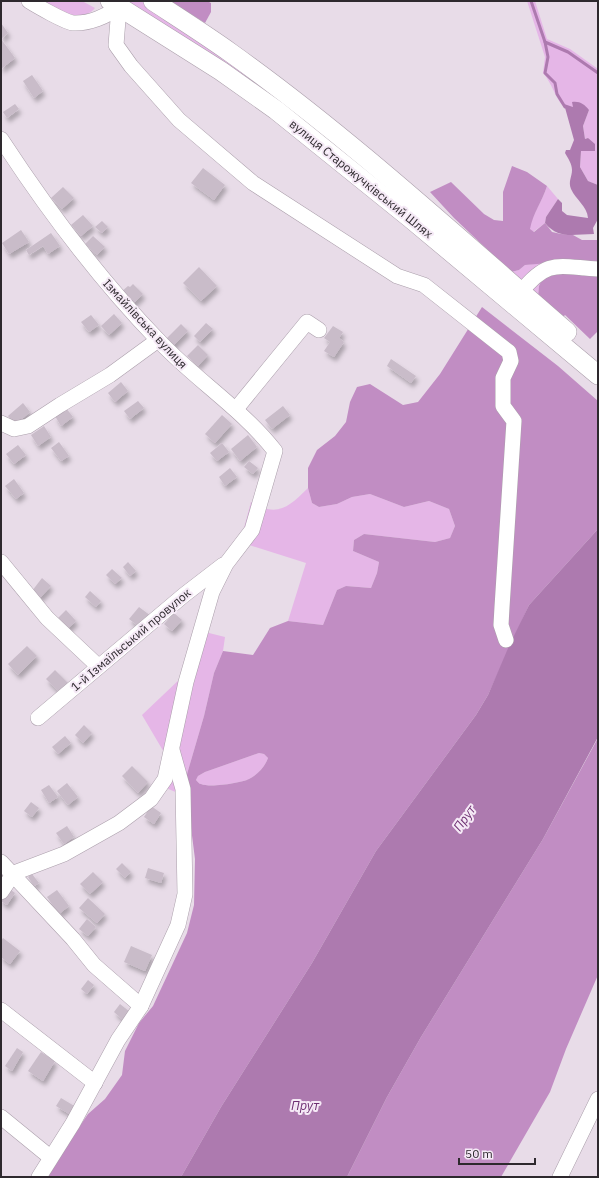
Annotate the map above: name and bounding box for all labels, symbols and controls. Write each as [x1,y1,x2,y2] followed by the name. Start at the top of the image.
[287,116,436,241] street label: вулиця Старожучківський Шлях
[100,276,191,372] street label: Ізмайлівська вулиця
[68,585,194,694] street label: 1-й Ізмаїльський провулок
[449,801,480,835] water label: Прут
[291,1097,320,1114] water label: Прут
[459,1140,535,1166] scale bar
[465,1146,493,1161] text: 50 m

